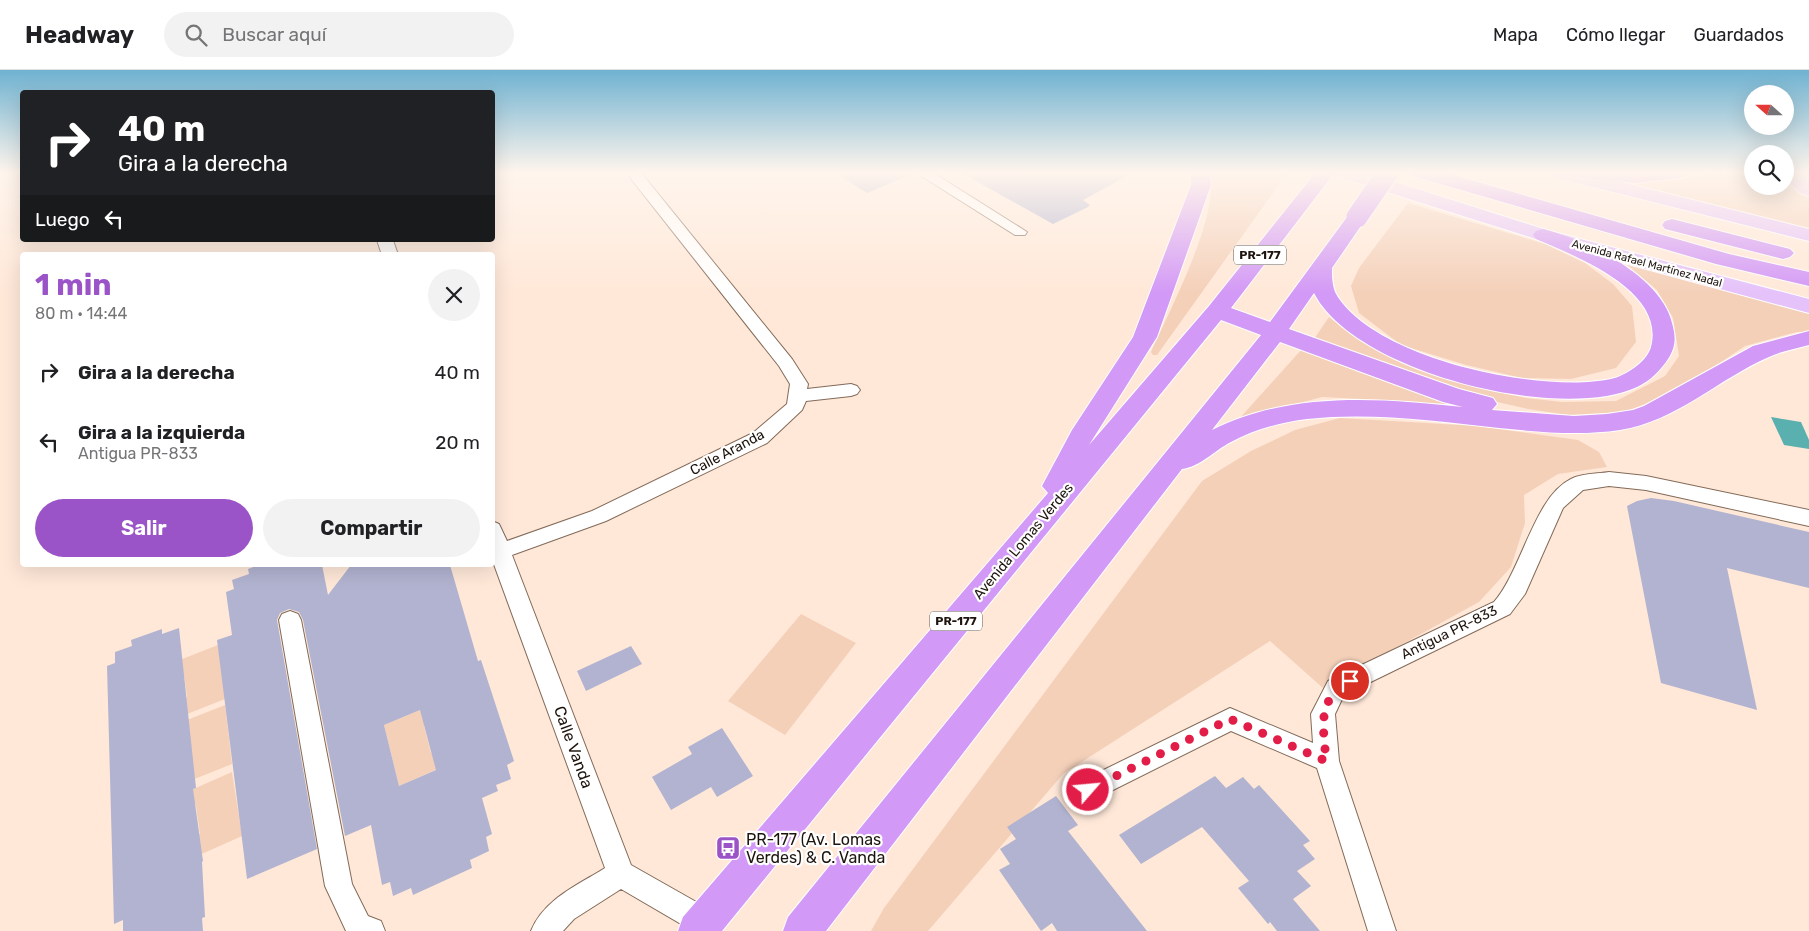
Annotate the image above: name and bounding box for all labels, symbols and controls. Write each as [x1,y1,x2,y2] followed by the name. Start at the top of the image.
[164,12,514,57] search box
[25,21,134,49] text: Headway
[182,21,210,49] icon: search
[222,23,326,46] text: Buscar aquí
[1493,24,1538,46] text: Mapa
[1566,24,1665,46] text: Cómo llegar
[1693,24,1784,46] text: Guardados
[1744,85,1794,135] north arrow
[1744,85,1794,195] map controls
[118,108,205,150] text: 40 m
[35,110,100,175] icon: right
[1744,145,1794,195] button: search
[118,150,288,177] text: Gira a la derecha
[100,205,128,233] icon: left
[35,208,90,231] text: Luego
[1570,237,1723,290] street label: Avenida Rafael Martínez Nadal
[1234,246,1286,264] road number: PR-177
[35,267,112,303] text: 1 min
[428,269,480,321] button: close
[35,304,127,323] text: 80 m · 14:44
[35,358,63,386] icon: right
[78,361,235,384] text: Gira a la derecha
[435,361,480,384] text: 40 m
[78,421,245,444] text: Gira a la izquierda
[687,426,767,479] street label: Calle Aranda
[35,428,63,456] icon: left
[435,431,480,454] text: 20 m
[78,444,198,463] text: Antigua PR-833
[970,480,1077,603] street label: Avenida Lomas Verdes
[35,499,253,557] button: Salir
[263,499,480,557] button: Compartir
[1398,602,1500,663] street label: Antigua PR-833
[930,612,982,630] road number: PR-177
[1329,660,1371,702] pin
[1336,667,1364,695] icon: arrive
[550,703,597,791] street label: Calle Vanda
[1061,763,1113,815] position arrow
[746,830,885,867] place label: PR-177 (Av. Lomas Verdes) & C. Vanda
[715,835,741,861] bus stop icon: PR-177 (Av. Lomas Verdes) & C. Vanda

